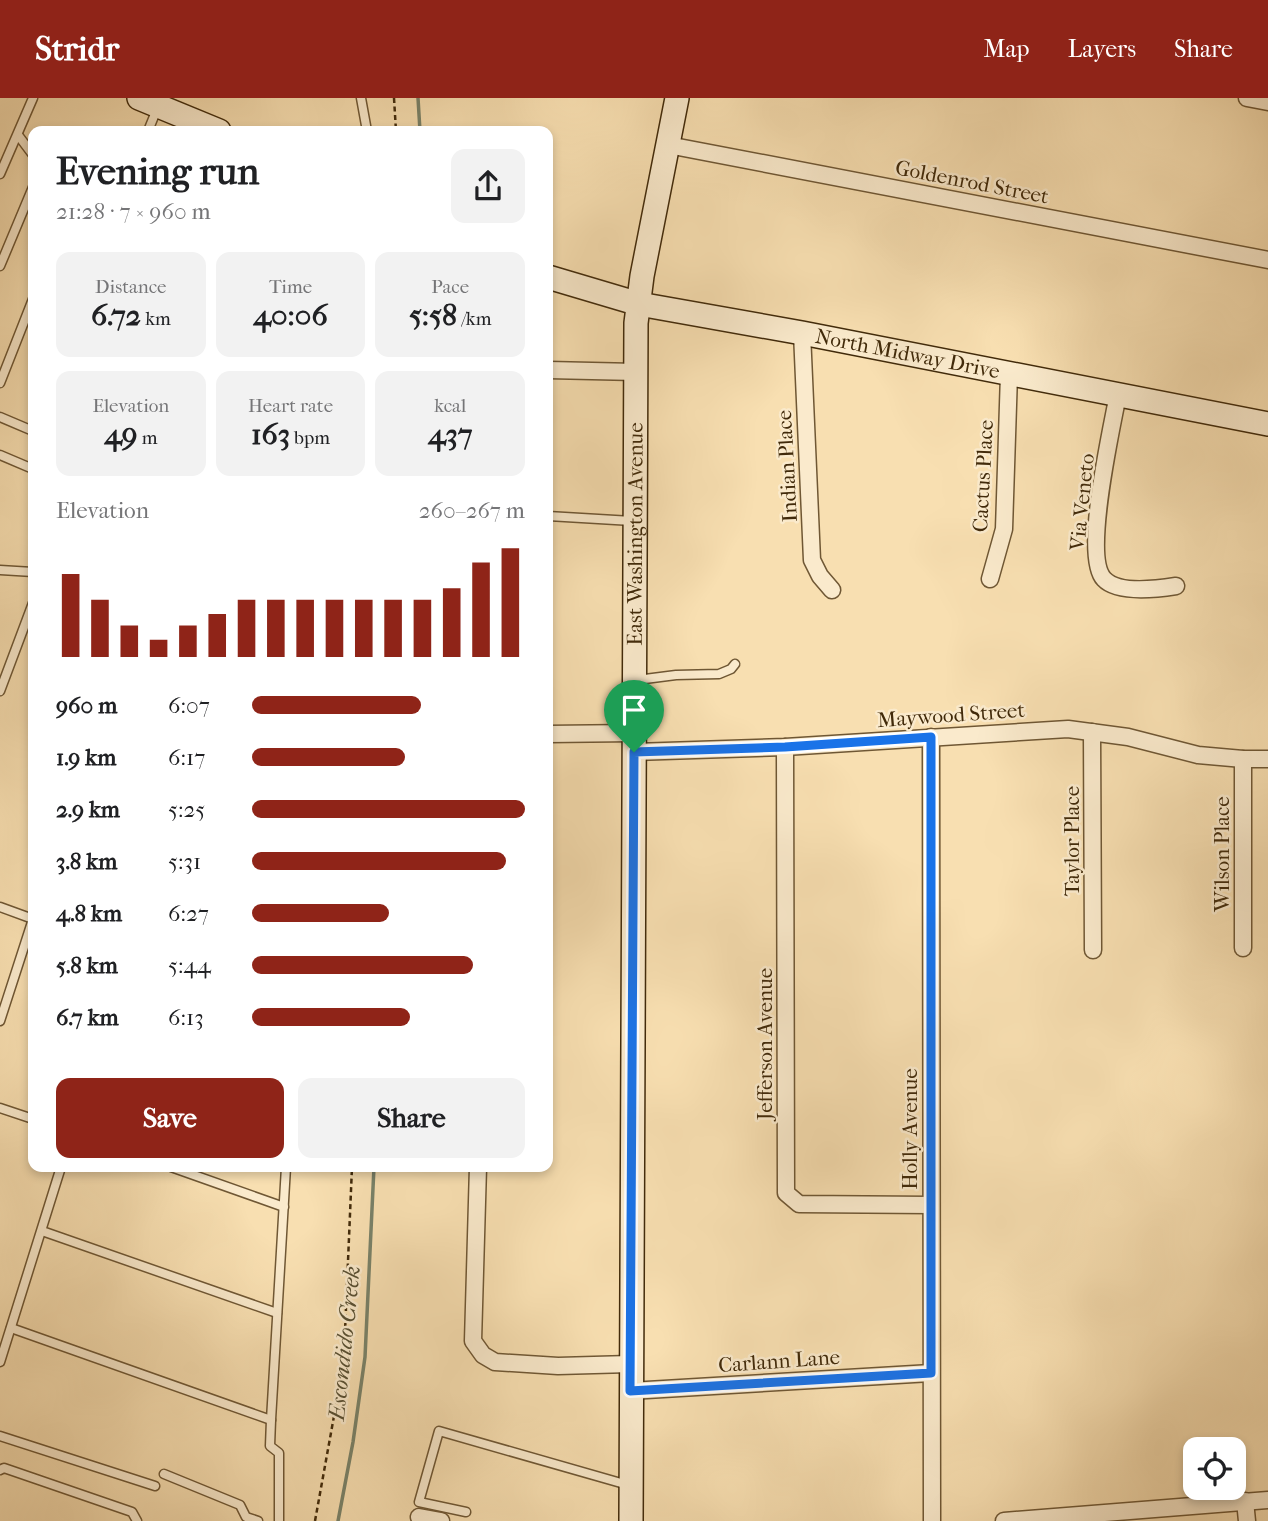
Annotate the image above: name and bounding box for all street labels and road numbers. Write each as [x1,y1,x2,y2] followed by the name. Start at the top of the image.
[893,155,1051,209] street label: Goldenrod Street
[813,324,1002,383] street label: North Midway Drive
[772,409,802,523] street label: Indian Place
[968,419,998,533] street label: Cactus Place
[623,422,648,646] street label: East Washington Avenue
[1065,452,1099,553] street label: Via Veneto
[877,698,1026,732] street label: Maywood Street
[1060,786,1084,896] street label: Taylor Place
[1210,796,1234,913] street label: Wilson Place
[753,968,777,1122] street label: Jefferson Avenue
[898,1068,922,1190] street label: Holly Avenue
[717,1345,841,1377] street label: Carlann Lane

